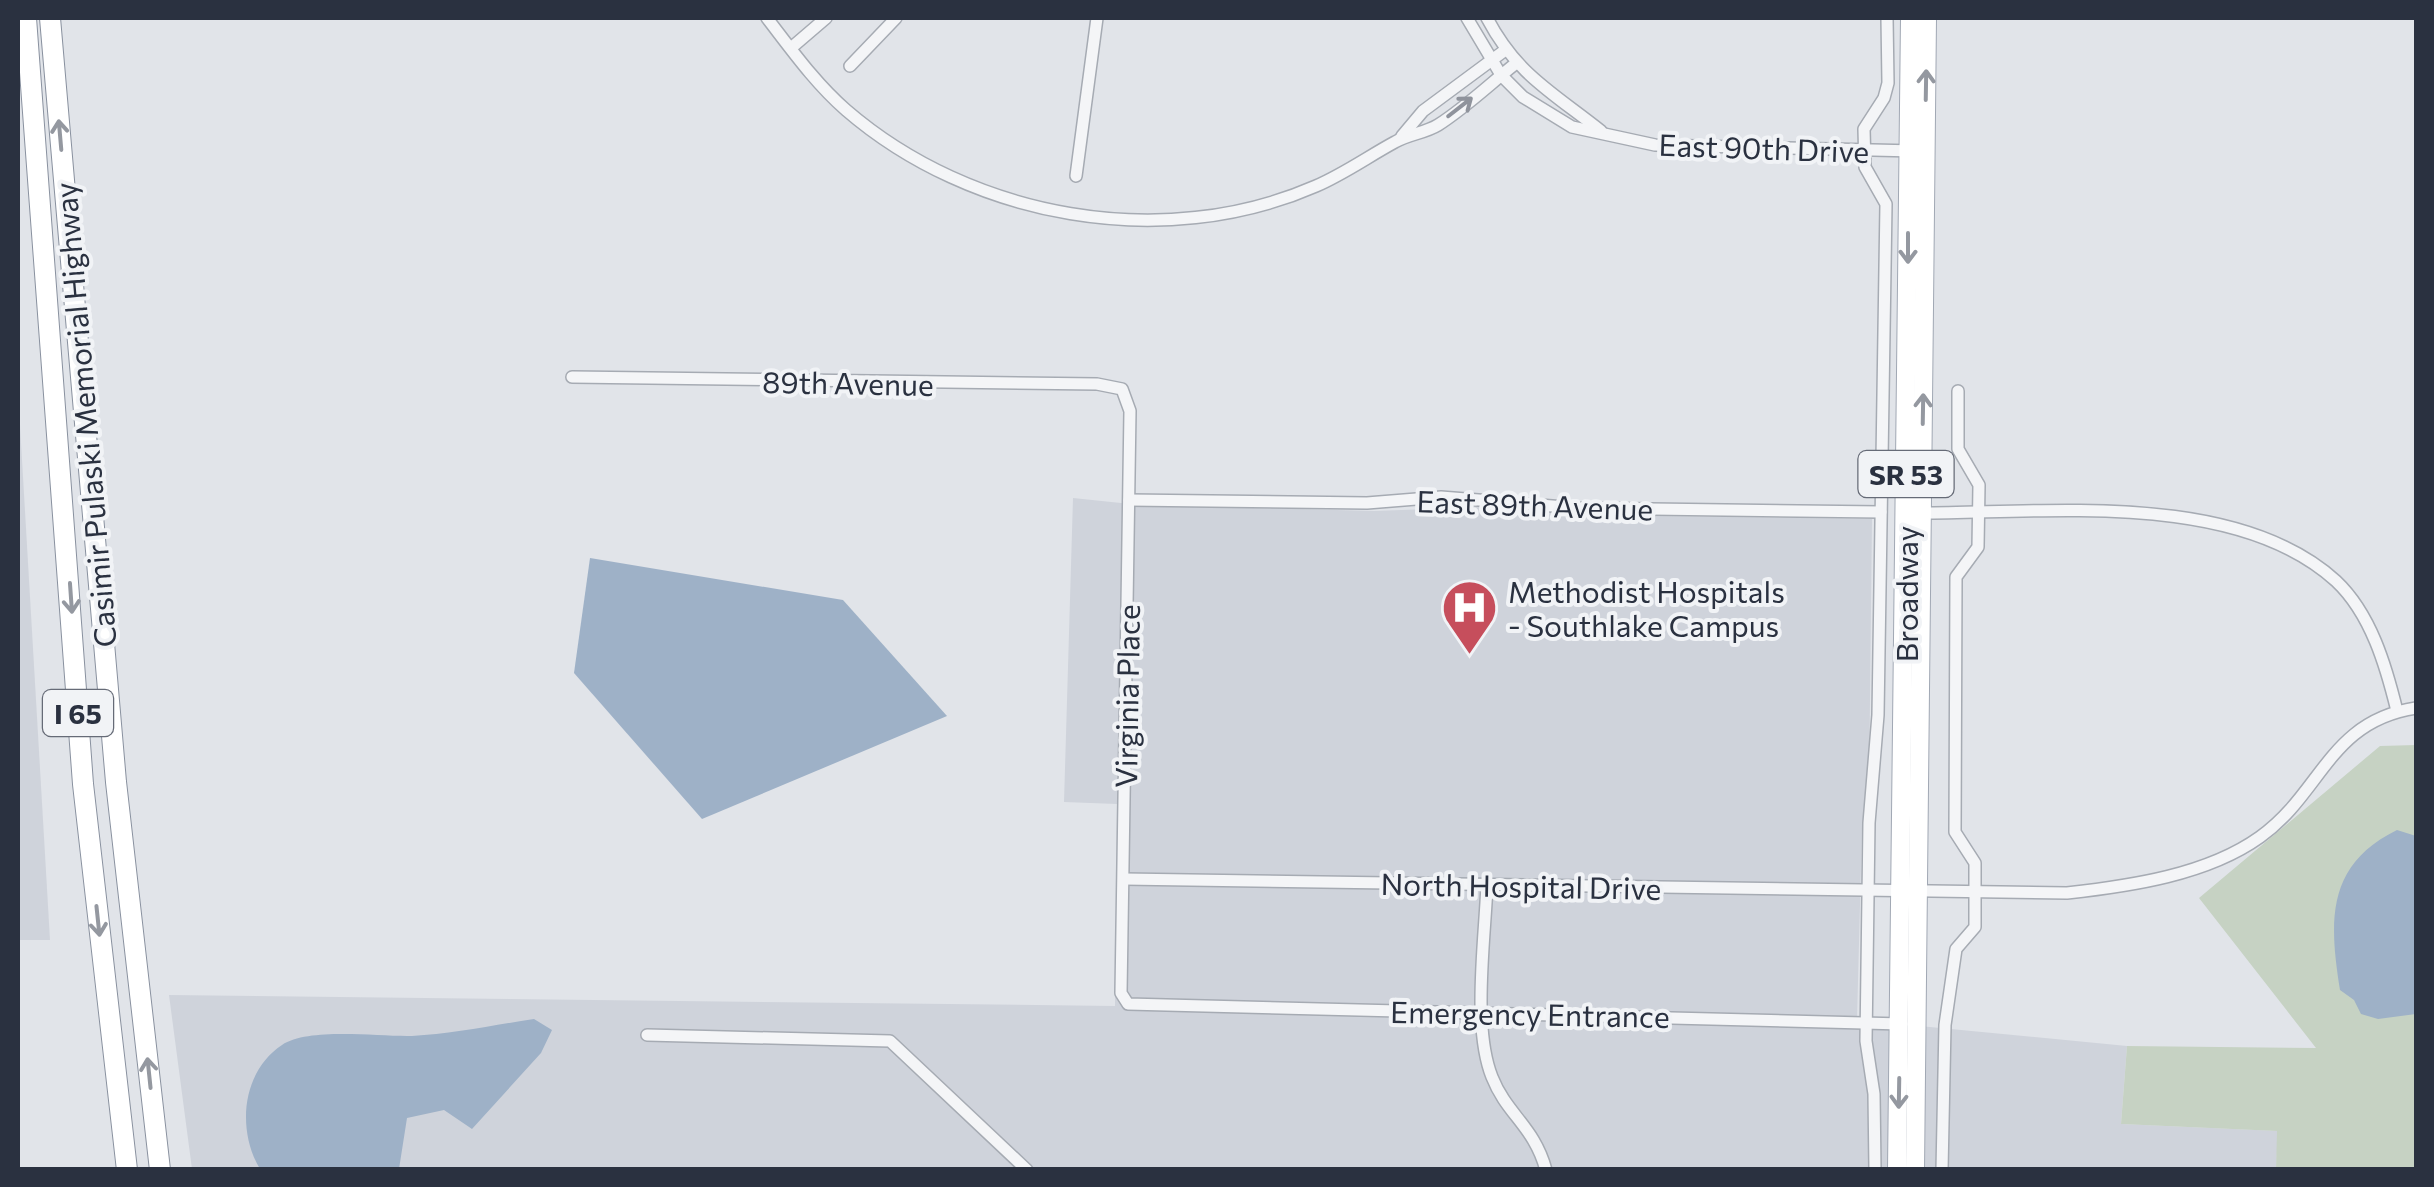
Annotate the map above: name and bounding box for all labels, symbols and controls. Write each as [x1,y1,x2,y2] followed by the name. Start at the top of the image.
[1917,69,1936,101] one-way arrow
[1446,97,1473,118] one-way arrow
[50,119,69,151] one-way arrow
[1658,125,1870,169] street label: East 90th Drive
[45,181,123,649] street label: Casimir Pulaski Memorial Highway
[1898,232,1918,264] one-way arrow
[762,362,934,402] street label: 89th Avenue
[1914,393,1932,426] one-way arrow
[1858,451,1954,497] road number: SR 53
[1416,481,1654,527] street label: East 89th Avenue
[1887,526,1924,662] street label: Broadway
[1508,572,1785,643] place label: Methodist Hospitals - Southlake Campus
[1439,577,1499,656] hospital icon: Methodist Hospitals - Southlake Campus
[61,581,80,613] one-way arrow
[1106,604,1146,788] street label: Virginia Place
[43,690,113,736] road number: I 65
[1380,864,1662,906] street label: North Hospital Drive
[89,905,108,937] one-way arrow
[1390,992,1670,1034] street label: Emergency Entrance
[139,1057,158,1089] one-way arrow
[1889,1077,1908,1109] one-way arrow

